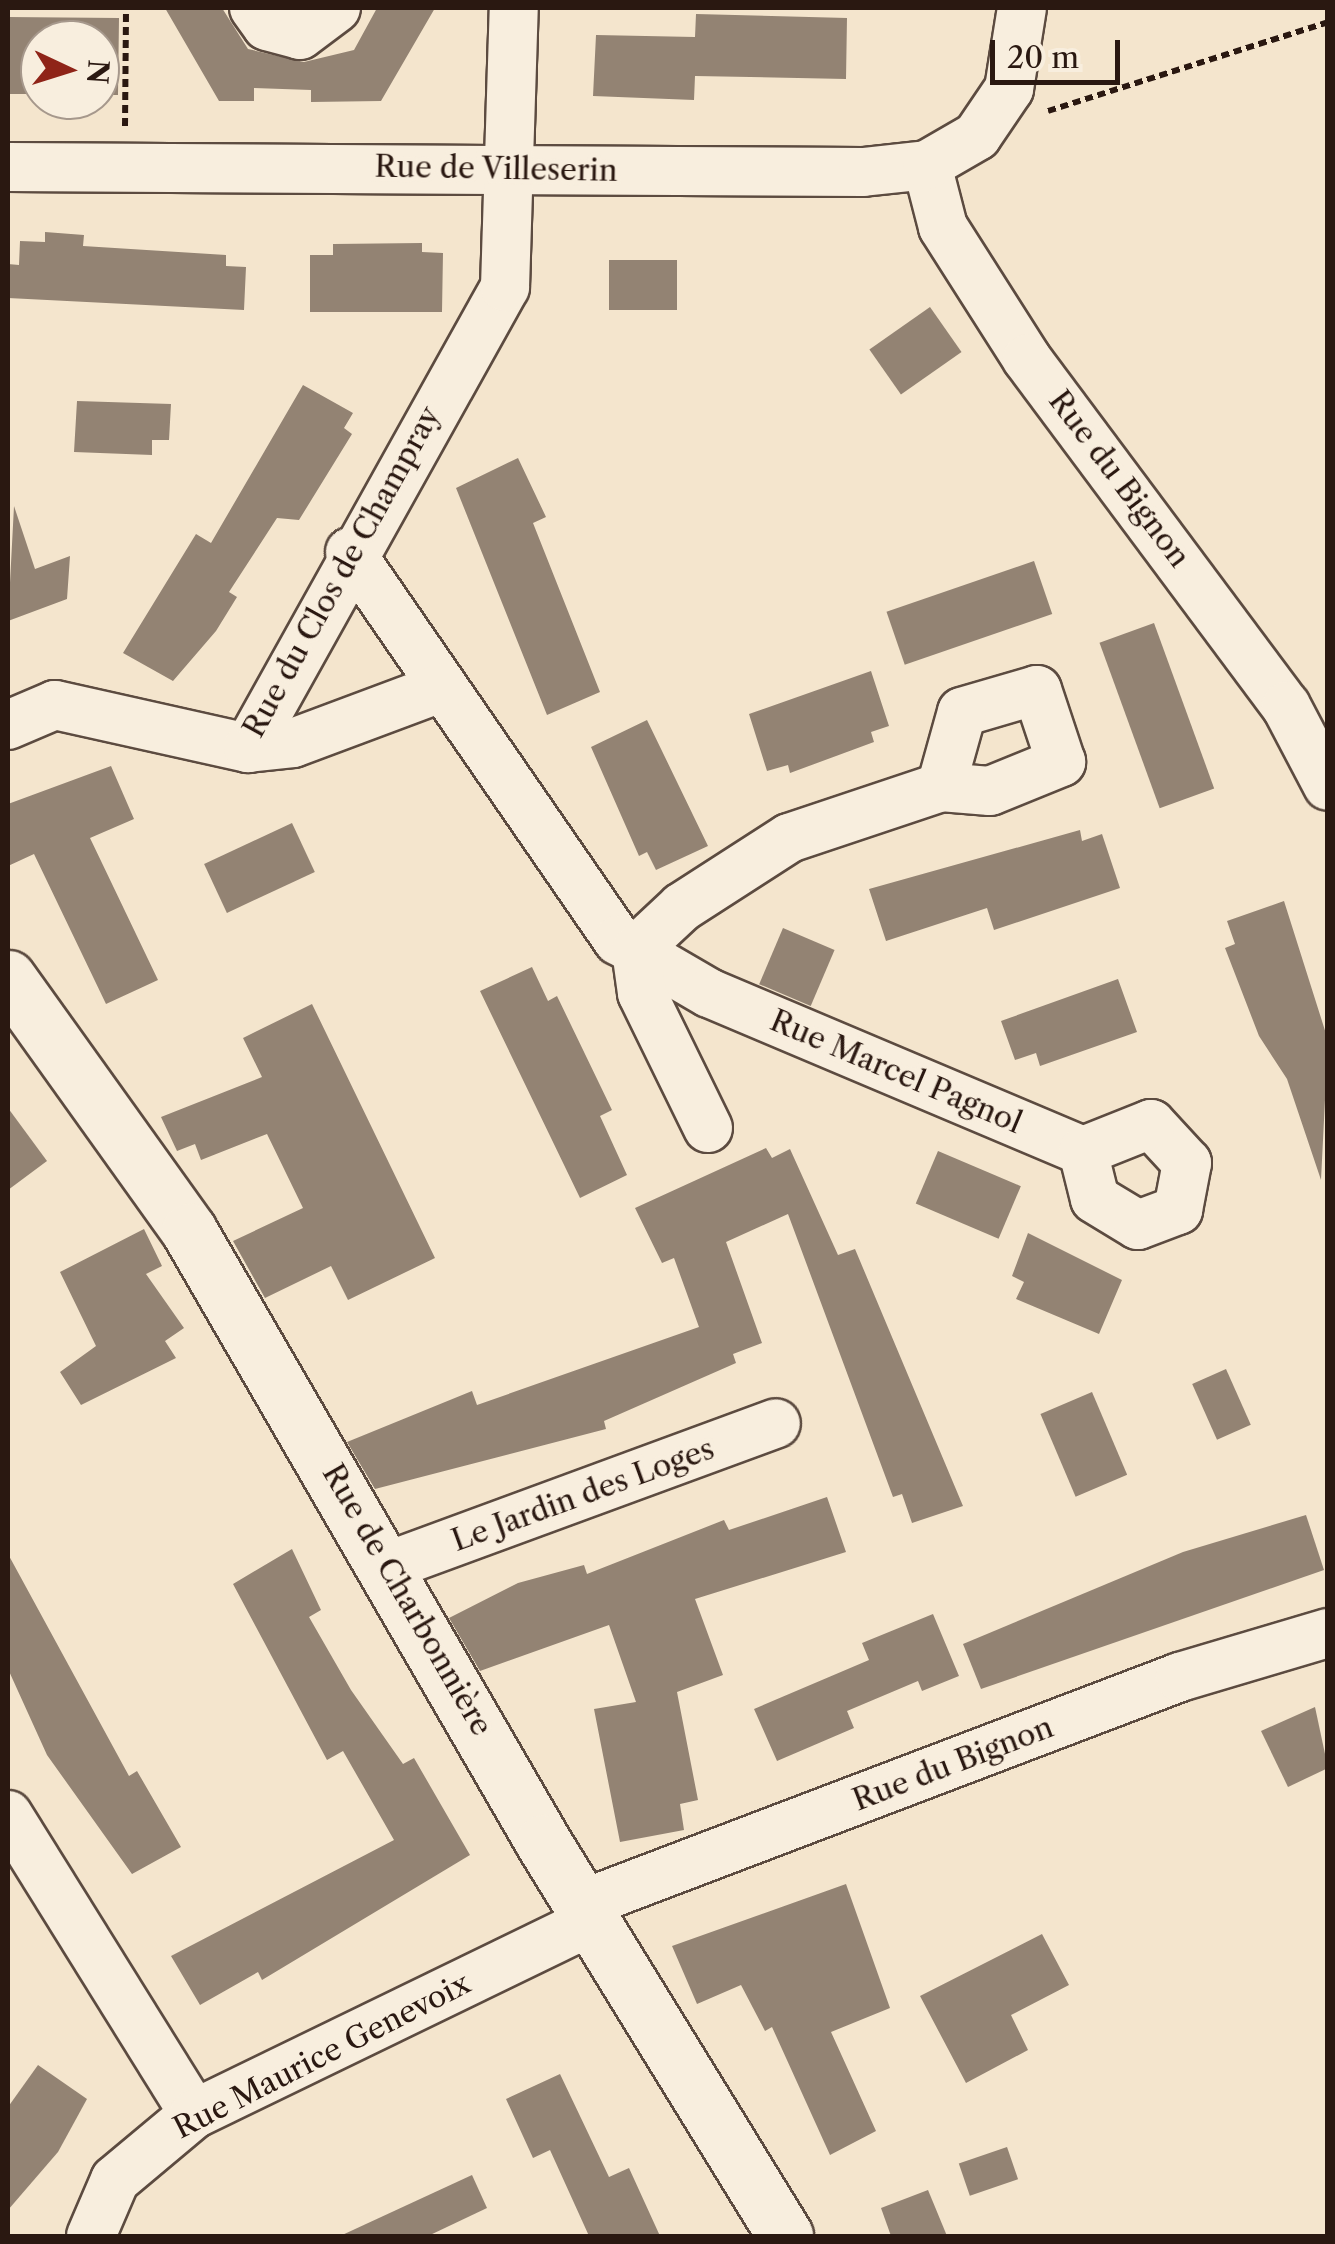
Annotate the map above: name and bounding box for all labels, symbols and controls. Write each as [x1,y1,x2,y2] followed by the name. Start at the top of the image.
[20,20,120,120] north arrow
[995,20,1125,82] scale bar
[1007,39,1079,76] text: 20 m
[80,59,116,85] text: N
[374,149,618,189] street label: Rue de Villeserin
[1041,384,1197,574] street label: Rue du Bignon
[236,400,448,744] street label: Rue du Clos de Champray
[765,1003,1027,1141] street label: Rue Marcel Pagnol
[447,1431,719,1559] street label: Le Jardin des Loges
[314,1458,500,1742] street label: Rue de Charbonnière
[848,1709,1058,1819] street label: Rue du Bignon
[168,1965,476,2147] street label: Rue Maurice Genevoix

